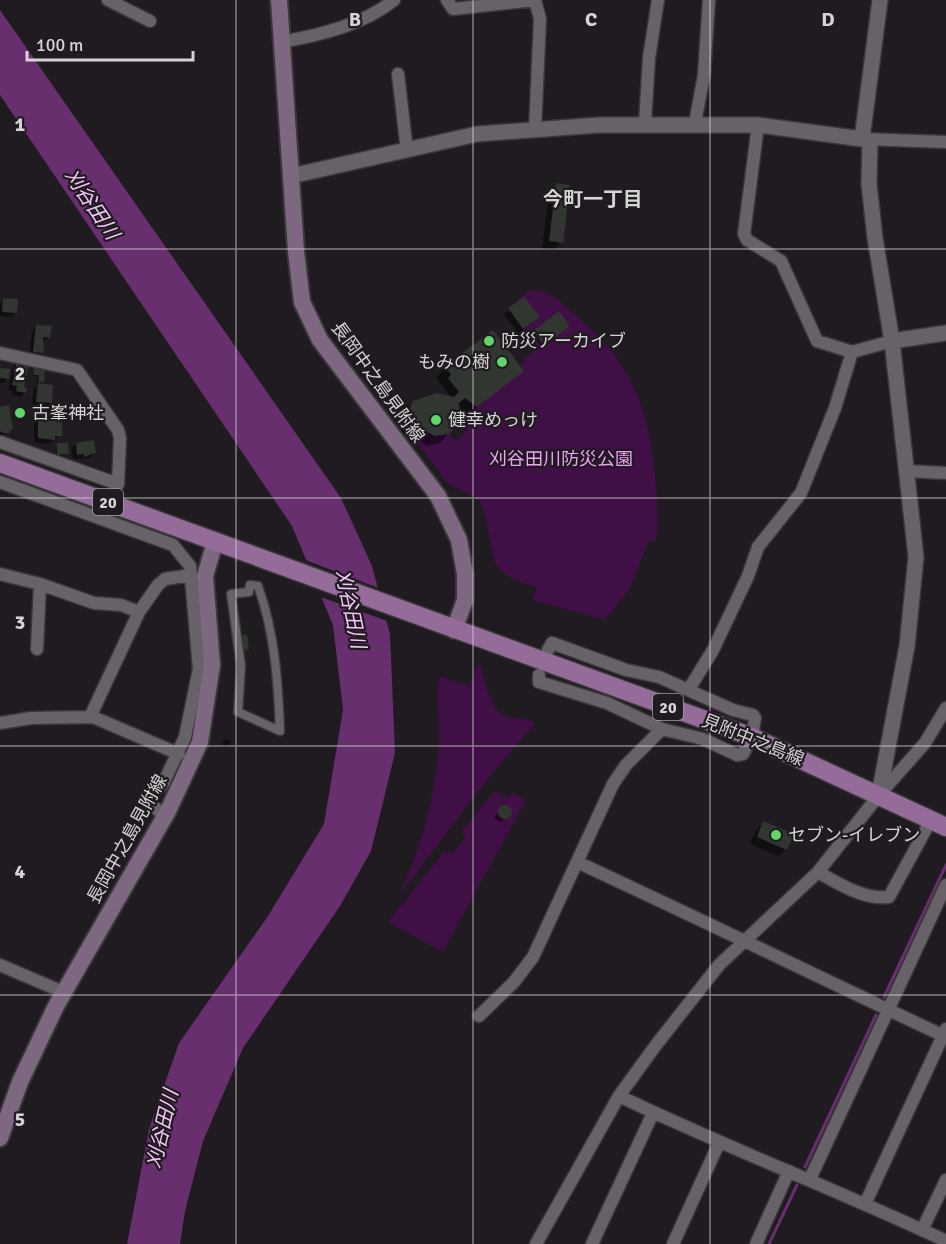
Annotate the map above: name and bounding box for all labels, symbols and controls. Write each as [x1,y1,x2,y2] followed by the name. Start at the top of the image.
[349,7,361,32] text: B
[585,7,597,32] text: C
[821,7,835,32] text: D
[27,24,194,62] scale bar
[36,34,83,56] text: 100 m
[15,112,26,137] text: 1
[59,164,125,246] water label: 刈谷田川
[543,187,643,212] district label: 今町一丁目
[327,317,429,447] street label: 長岡中之島見附線
[501,330,626,352] place label: 防災アーカイブ
[482,334,496,348] marker: 防災アーカイブ
[418,351,490,373] place label: もみの樹
[495,355,509,369] marker: もみの樹
[15,361,25,386] text: 2
[32,402,104,424] place label: 古峯神社
[13,406,27,420] marker: 古峯神社
[448,409,538,431] place label: 健幸めっけ
[429,413,443,427] marker: 健幸めっけ
[489,448,633,470] park label: 刈谷田川防災公園
[93,489,123,515] road number: 20
[330,567,371,653] water label: 刈谷田川
[15,610,25,635] text: 3
[653,694,683,720] road number: 20
[699,710,807,770] street label: 見附中之島線
[82,771,172,907] street label: 長岡中之島見附線
[788,824,920,846] place label: セブン-イレブン
[769,828,783,842] marker: セブン-イレブン
[15,859,26,884] text: 4
[141,1085,184,1171] water label: 刈谷田川
[15,1107,25,1132] text: 5

